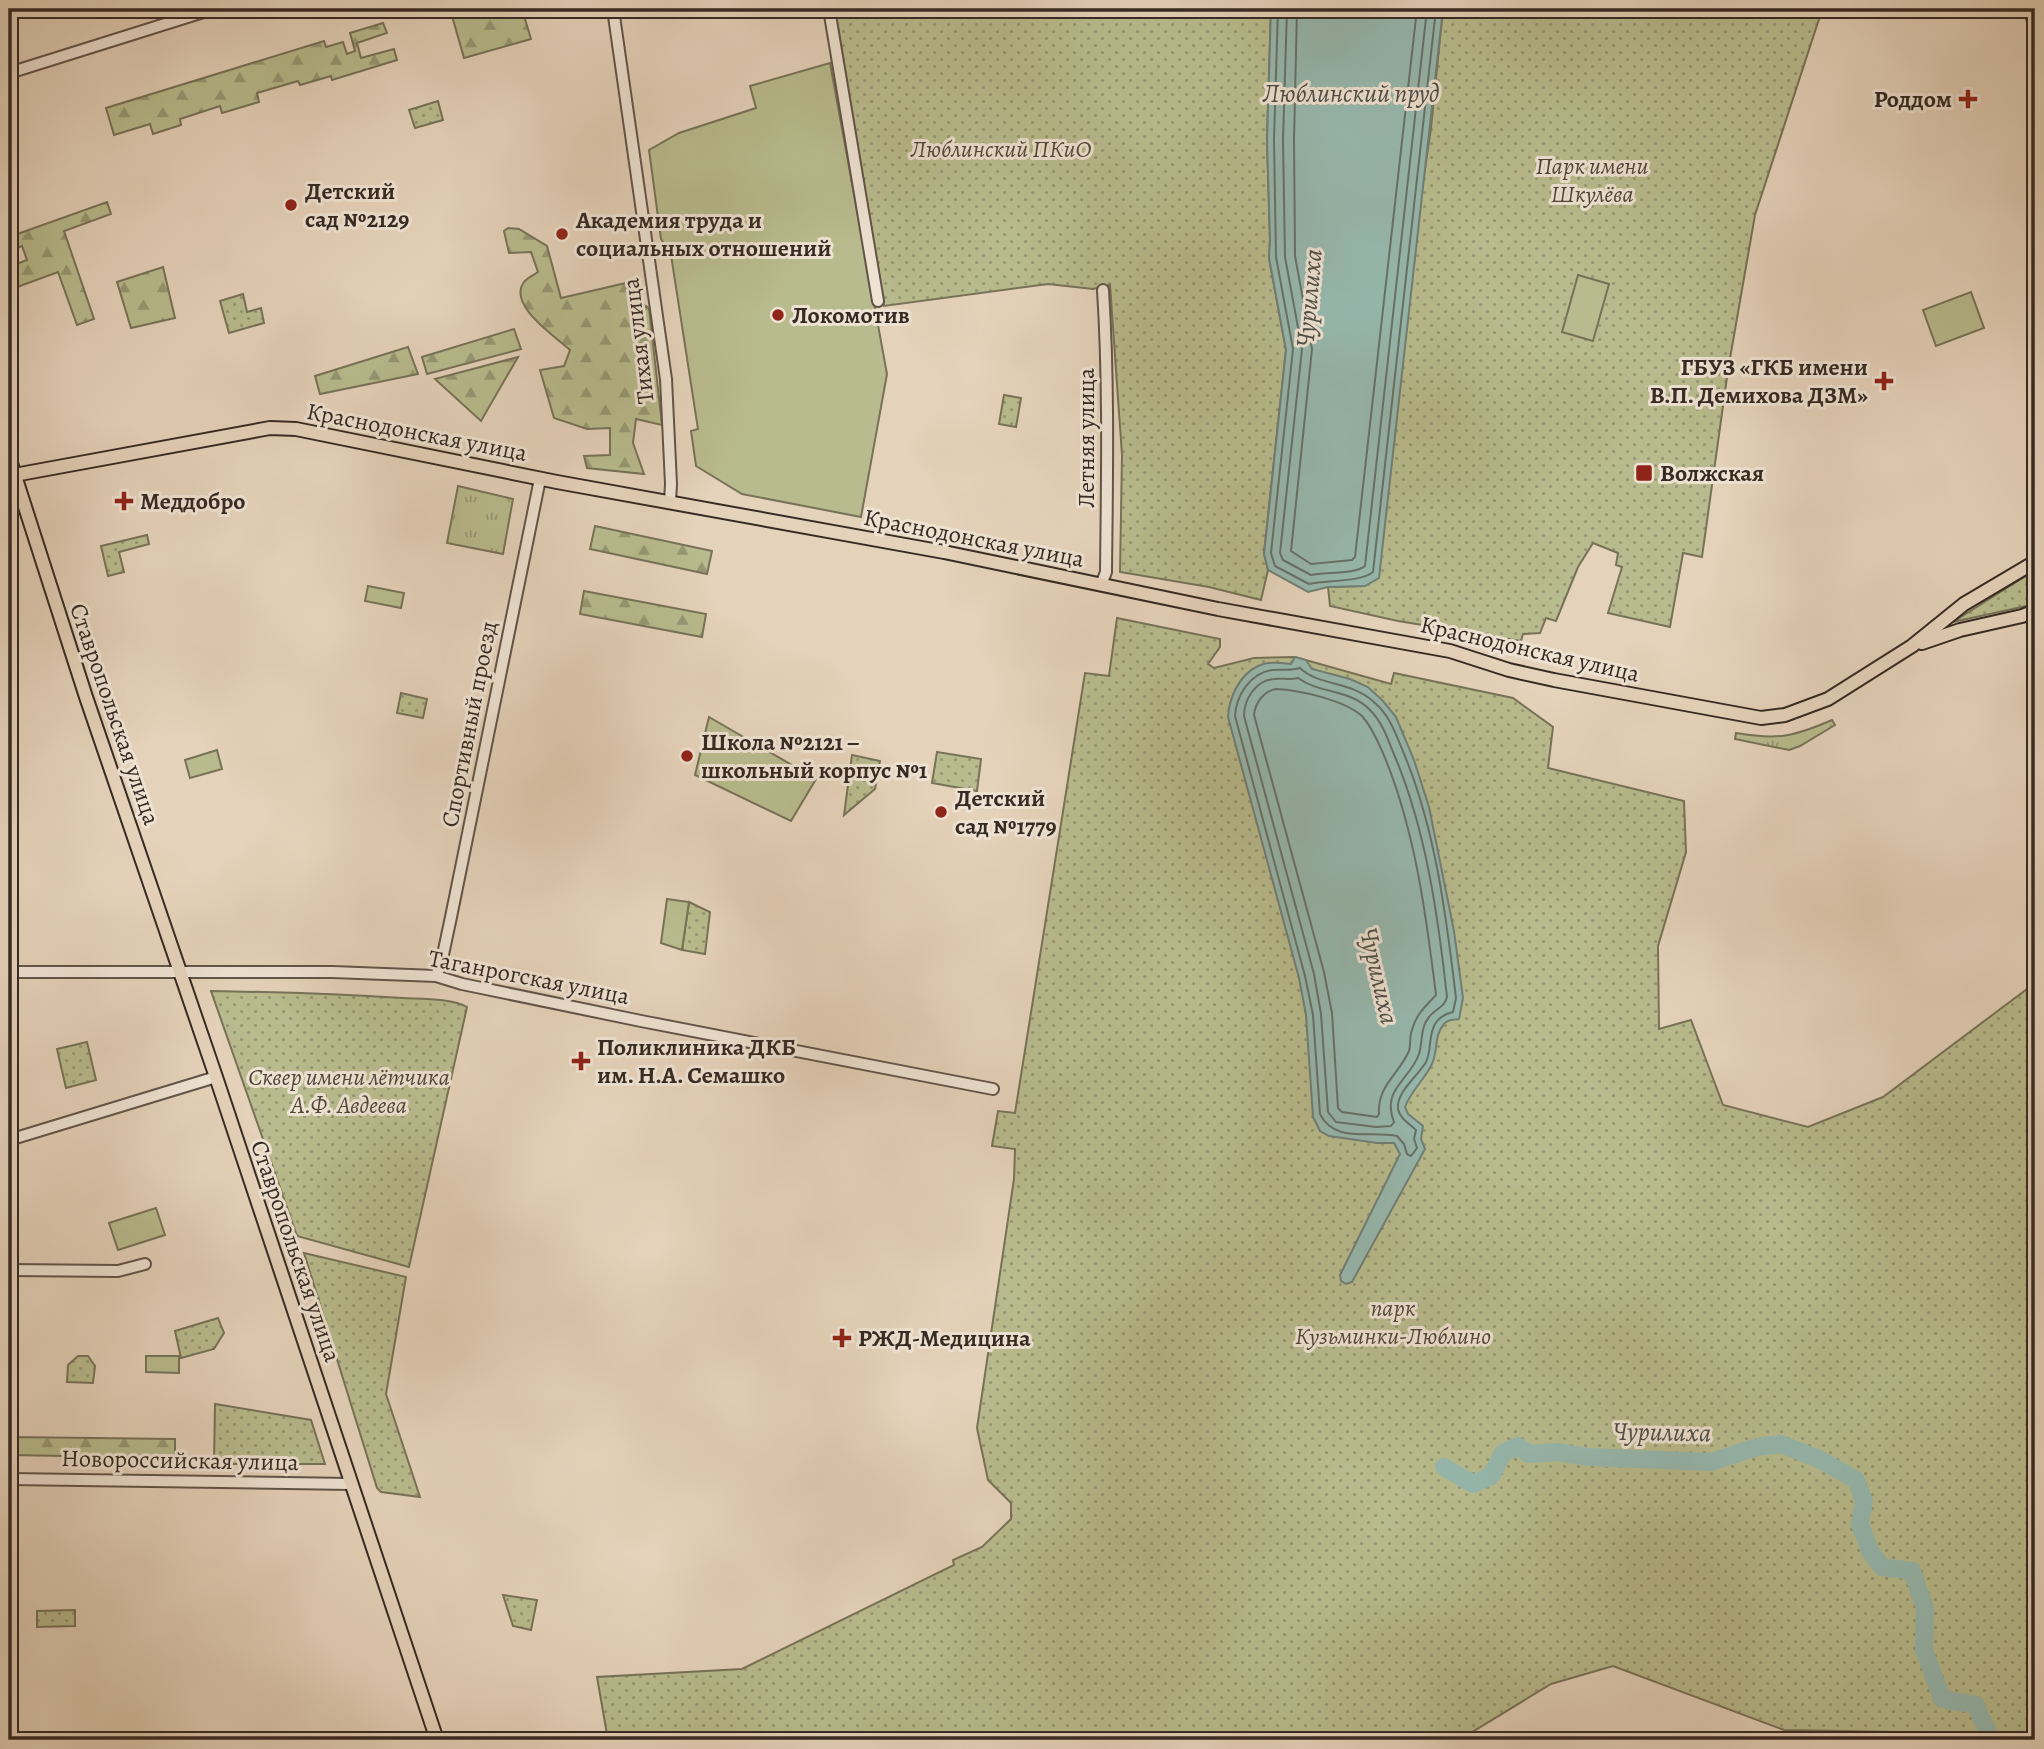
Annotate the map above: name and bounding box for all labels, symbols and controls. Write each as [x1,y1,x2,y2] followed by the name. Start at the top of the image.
[1261,76,1440,111] water label: Люблинский пруд
[1874,83,1952,115] place label: Роддом
[1958,89,1978,109] marker: Роддом
[910,133,1091,165] park label: Люблинский ПКиО
[1535,150,1649,210] park label: Парк имени Шкулёва
[305,175,409,235] place label: Детский сад №2129
[283,197,299,213] marker: Детский сад №2129
[575,204,832,264] place label: Академия труда и социальных отношений
[554,226,570,242] marker: Академия труда и социальных отношений
[1287,247,1331,349] water label: Чурилиха
[614,276,662,406] street label: Тихая улица
[792,299,910,331] place label: Локомотив
[770,307,786,323] marker: Локомотив
[1650,351,1868,411] place label: ГБУЗ «ГКБ имени В.П. Демихова ДЗМ»
[1070,368,1102,508] street label: Летняя улица
[1874,371,1894,391] marker: ГБУЗ «ГКБ имени В.П. Демихова ДЗМ»
[304,395,530,469] street label: Краснодонская улица
[1660,457,1764,489] place label: Волжская
[1634,463,1654,483] marker: Волжская
[140,485,245,517] place label: Меддобро
[114,491,134,511] marker: Меддобро
[861,501,1087,575] street label: Краснодонская улица
[62,599,168,829] street label: Ставропольская улица
[1417,608,1643,690] street label: Краснодонская улица
[433,618,505,830] street label: Спортивный проезд
[701,726,928,786] place label: Школа №2121 – школьный корпус №1
[679,748,695,764] marker: Школа №2121 – школьный корпус №1
[955,782,1057,842] place label: Детский сад №1779
[933,804,949,820] marker: Детский сад №1779
[1351,924,1407,1028] water label: Чурилиха
[426,942,632,1012] street label: Таганрогская улица
[597,1031,796,1091] place label: Поликлиника ДКБ им. Н.А. Семашко
[571,1051,591,1071] marker: Поликлиника ДКБ им. Н.А. Семашко
[248,1061,450,1121] park label: Сквер имени лётчика А.Ф. Авдеева
[243,1136,349,1366] street label: Ставропольская улица
[1295,1292,1491,1352] park label: парк Кузьминки-Люблино
[858,1322,1031,1354] place label: РЖД-Медицина
[832,1328,852,1348] marker: РЖД-Медицина
[1613,1414,1711,1450] water label: Чурилиха
[61,1442,299,1478] street label: Новороссийская улица

